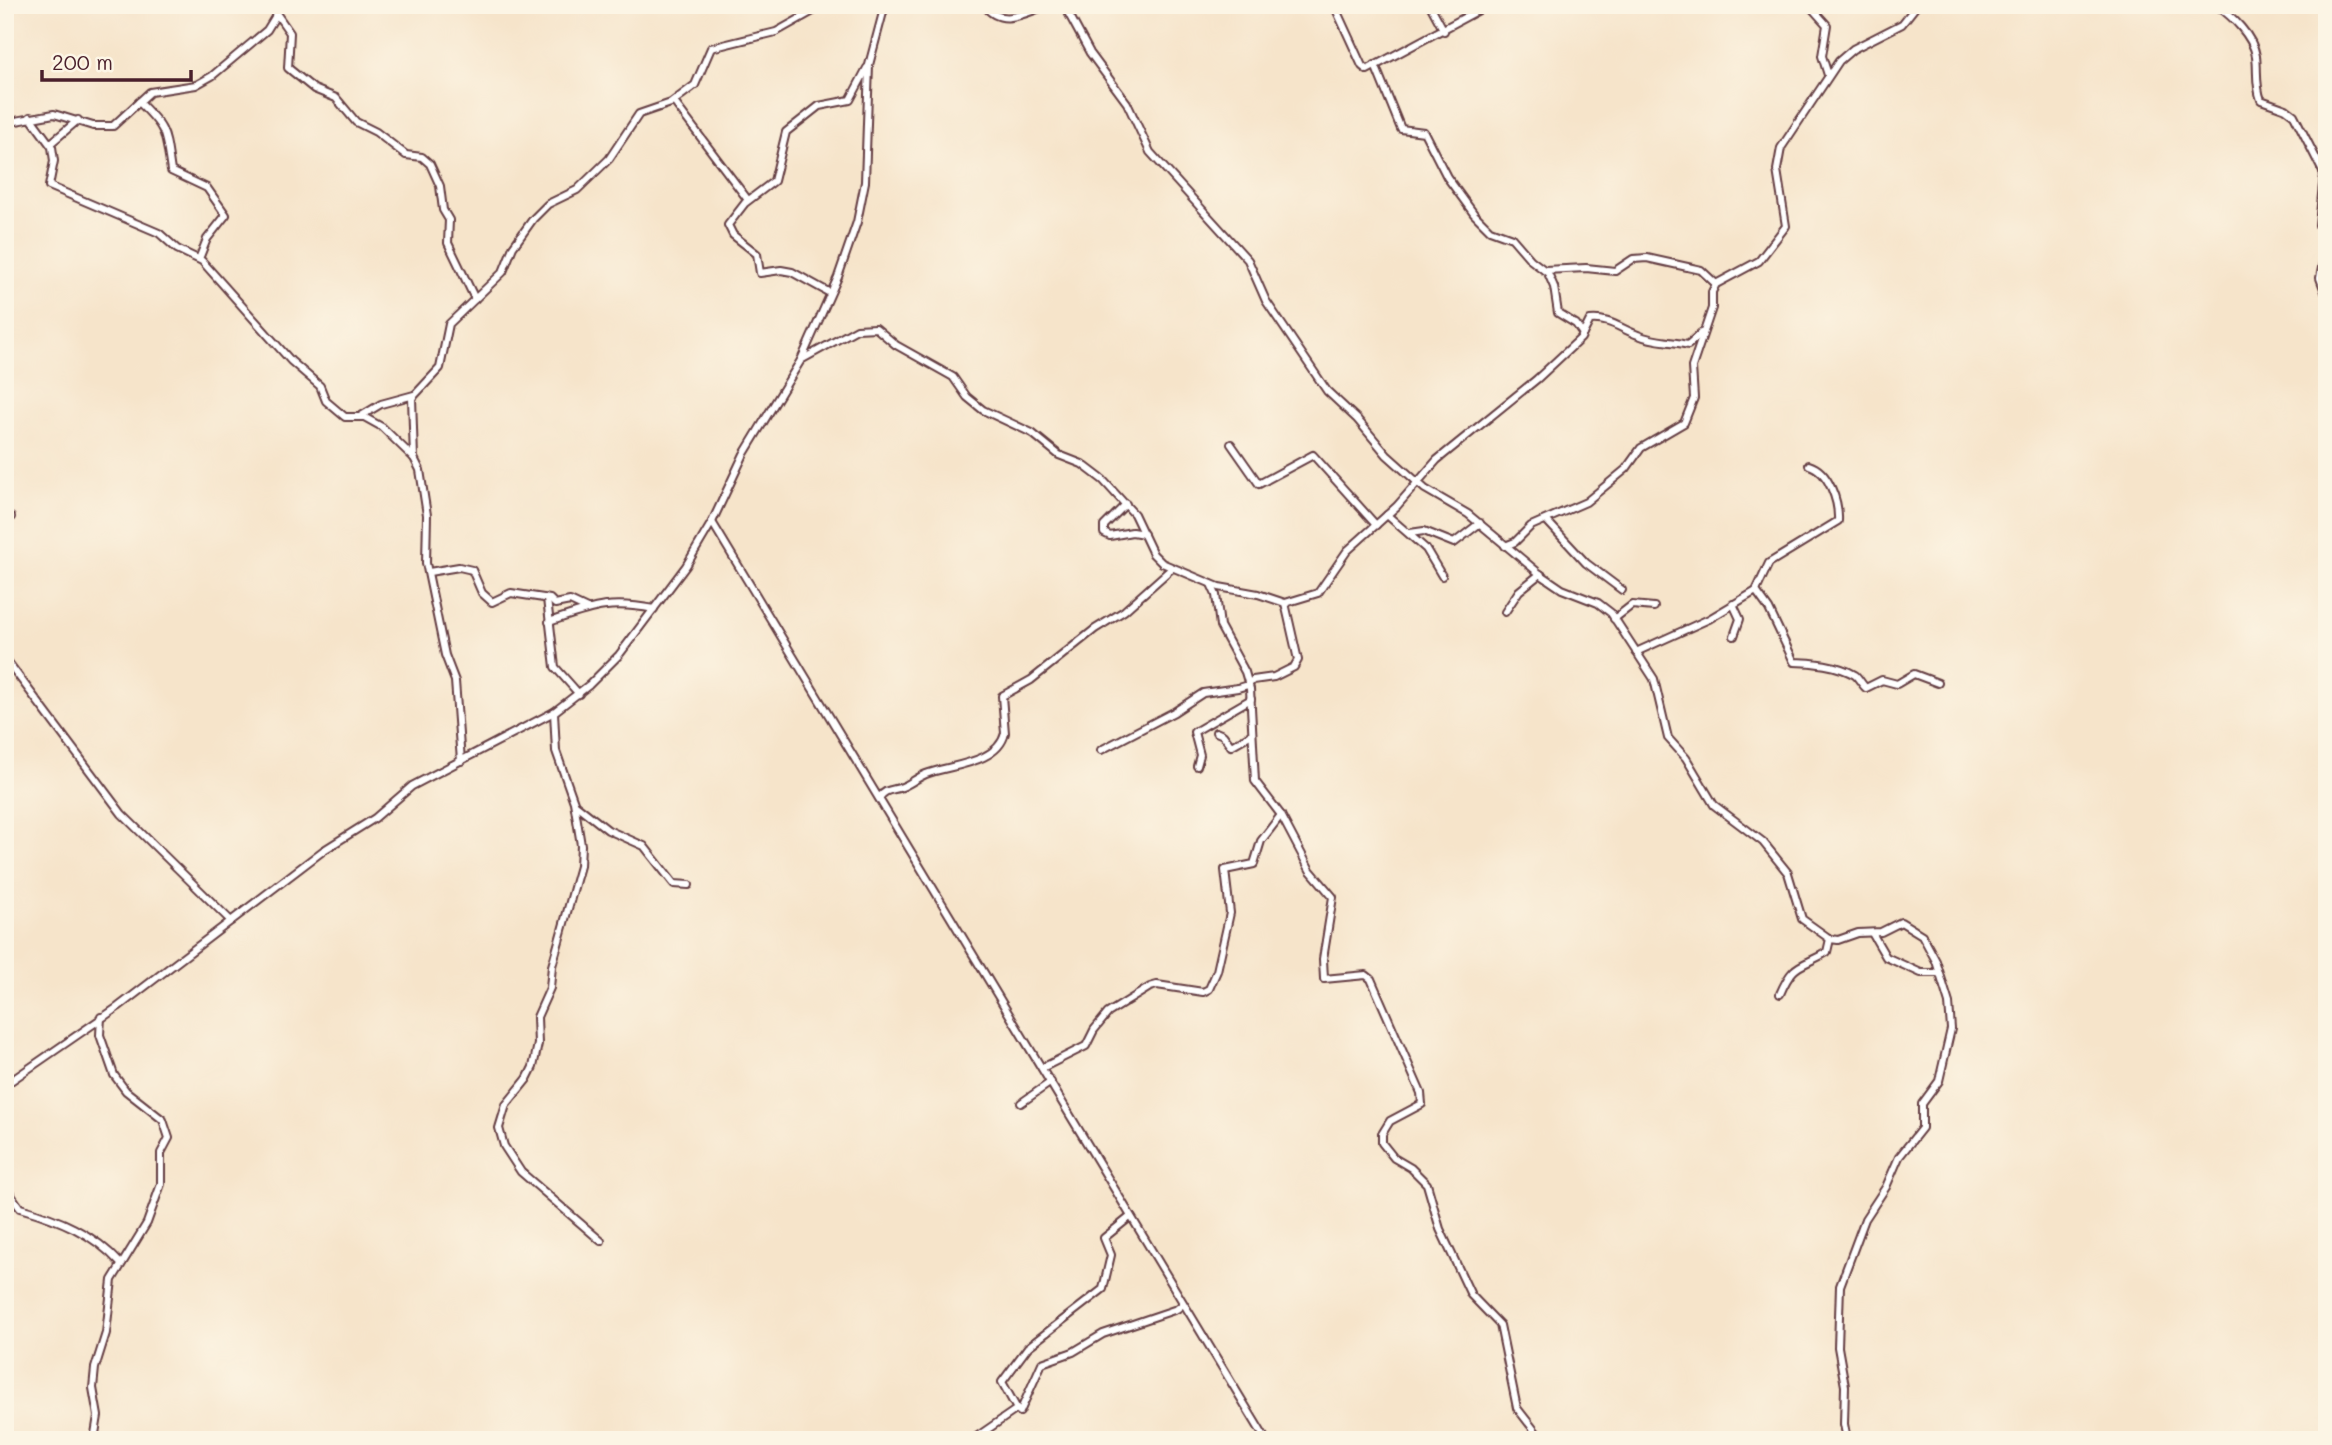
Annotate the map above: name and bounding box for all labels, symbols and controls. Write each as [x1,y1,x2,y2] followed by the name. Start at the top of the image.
[42,38,191,82] scale bar
[52,48,113,75] text: 200 m

